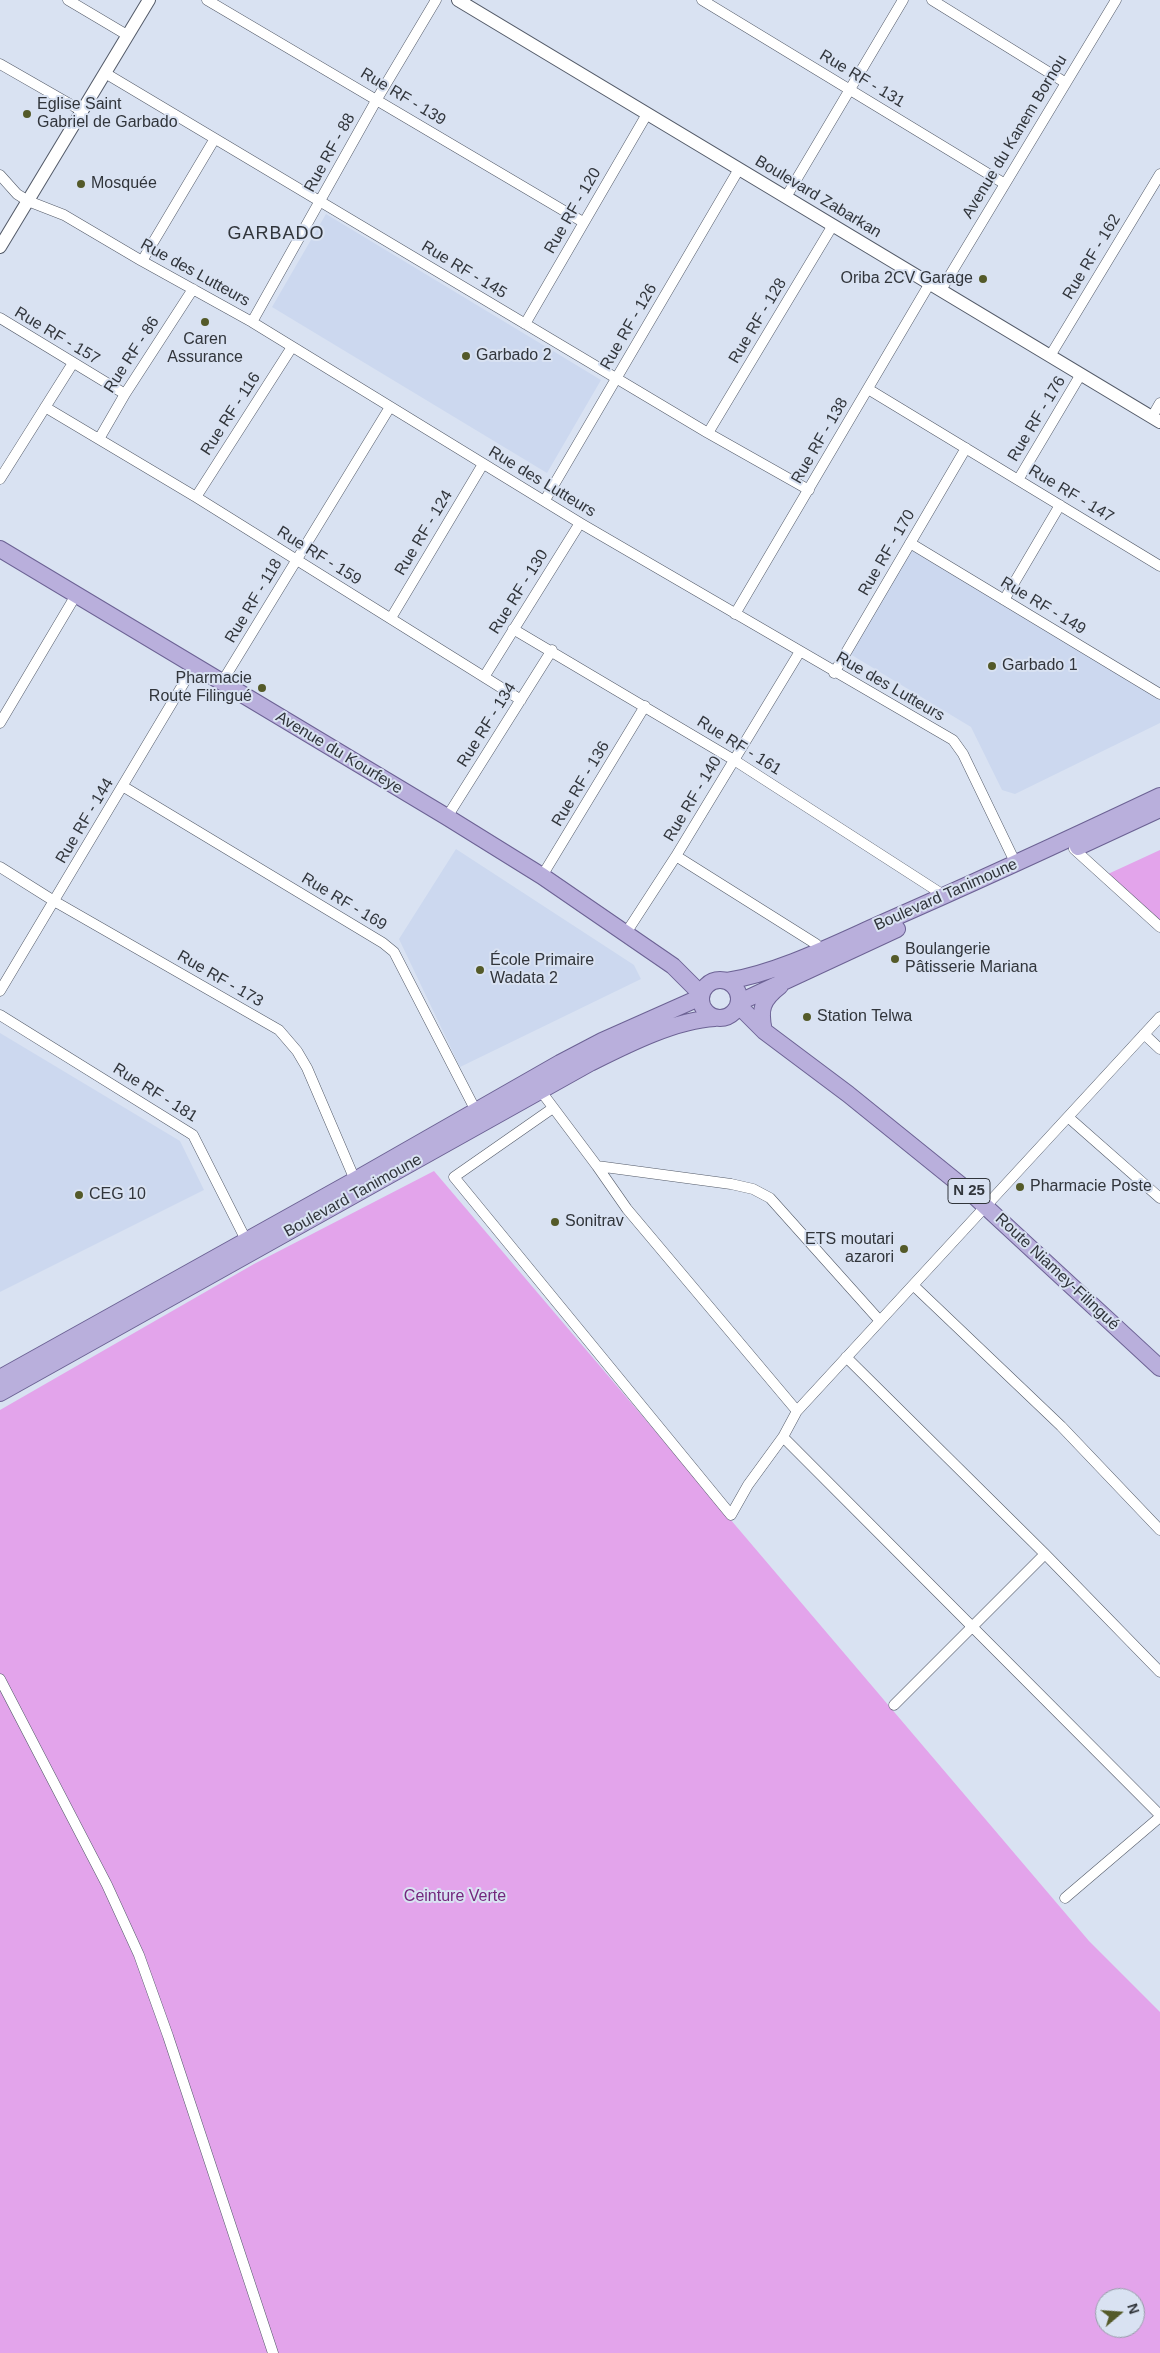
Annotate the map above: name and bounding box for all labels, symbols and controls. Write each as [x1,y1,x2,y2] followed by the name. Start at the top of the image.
[816,46,908,112] street label: Rue RF - 131
[959,52,1071,222] street label: Avenue du Kanem Bornou
[357,64,449,130] street label: Rue RF - 139
[37,95,178,133] place label: Eglise Saint Gabriel de Garbado
[21,108,33,120] marker: Eglise Saint Gabriel de Garbado
[300,110,360,196] street label: Rue RF - 88
[751,152,885,242] street label: Boulevard Zabarkan
[541,165,605,257] street label: Rue RF - 120
[91,174,157,194] place label: Mosquée
[75,178,87,190] marker: Mosquée
[1059,211,1125,303] street label: Rue RF - 162
[227,223,325,245] district label: GARBADO
[137,235,253,311] street label: Rue des Lutteurs
[418,237,510,303] street label: Rue RF - 145
[840,269,973,289] place label: Oriba 2CV Garage
[977,273,989,285] marker: Oriba 2CV Garage
[725,275,791,367] street label: Rue RF - 128
[597,281,661,373] street label: Rue RF - 126
[11,303,103,369] street label: Rue RF - 157
[100,313,164,397] street label: Rue RF - 86
[199,316,211,328] marker: Caren Assurance
[167,330,243,368] place label: Caren Assurance
[476,346,552,366] place label: Garbado 2
[460,350,472,362] marker: Garbado 2
[197,369,265,459] street label: Rue RF - 116
[1004,373,1070,465] street label: Rue RF - 176
[788,395,852,487] street label: Rue RF - 138
[485,442,599,522] street label: Rue des Lutteurs
[1025,461,1117,527] street label: Rue RF - 147
[391,487,457,579] street label: Rue RF - 124
[855,507,919,599] street label: Rue RF - 170
[273,522,365,590] street label: Rue RF - 159
[485,546,553,638] street label: Rue RF - 130
[221,555,287,647] street label: Rue RF - 118
[997,573,1089,639] street label: Rue RF - 149
[832,648,948,726] street label: Rue des Lutteurs
[1002,656,1078,676] place label: Garbado 1
[986,660,998,672] marker: Garbado 1
[149,669,252,707] place label: Pharmacie Route Filingué
[453,679,521,771] street label: Rue RF - 134
[256,682,268,694] marker: Pharmacie Route Filingué
[272,708,406,798] street label: Avenue du Kourfeye
[693,712,785,780] street label: Rue RF - 161
[548,738,614,830] street label: Rue RF - 136
[660,753,726,845] street label: Rue RF - 140
[52,775,118,867] street label: Rue RF - 144
[871,855,1021,935] street label: Boulevard Tanimoune
[298,869,390,935] street label: Rue RF - 169
[905,940,1038,978] place label: Boulangerie Pâtisserie Mariana
[174,947,266,1011] street label: Rue RF - 173
[490,951,594,989] place label: École Primaire Wadata 2
[889,953,901,965] marker: Boulangerie Pâtisserie Mariana
[474,964,486,976] marker: École Primaire Wadata 2
[817,1007,912,1027] place label: Station Telwa
[801,1011,813,1023] marker: Station Telwa
[109,1059,201,1127] street label: Rue RF - 181
[281,1150,425,1242] street label: Boulevard Tanimoune
[1030,1177,1152,1197] place label: Pharmacie Poste
[948,1178,990,1204] road number: N 25
[1014,1181,1026,1193] marker: Pharmacie Poste
[89,1185,146,1205] place label: CEG 10
[73,1189,85,1201] marker: CEG 10
[991,1209,1123,1335] street label: Route Niamey-Filingué
[565,1212,624,1232] place label: Sonitrav
[549,1216,561,1228] marker: Sonitrav
[805,1230,894,1268] place label: ETS moutari azarori
[898,1243,910,1255] marker: ETS moutari azarori
[404,1887,506,1907] park label: Ceinture Verte
[1095,2288,1145,2338] north arrow
[1124,2301,1142,2316] text: N

